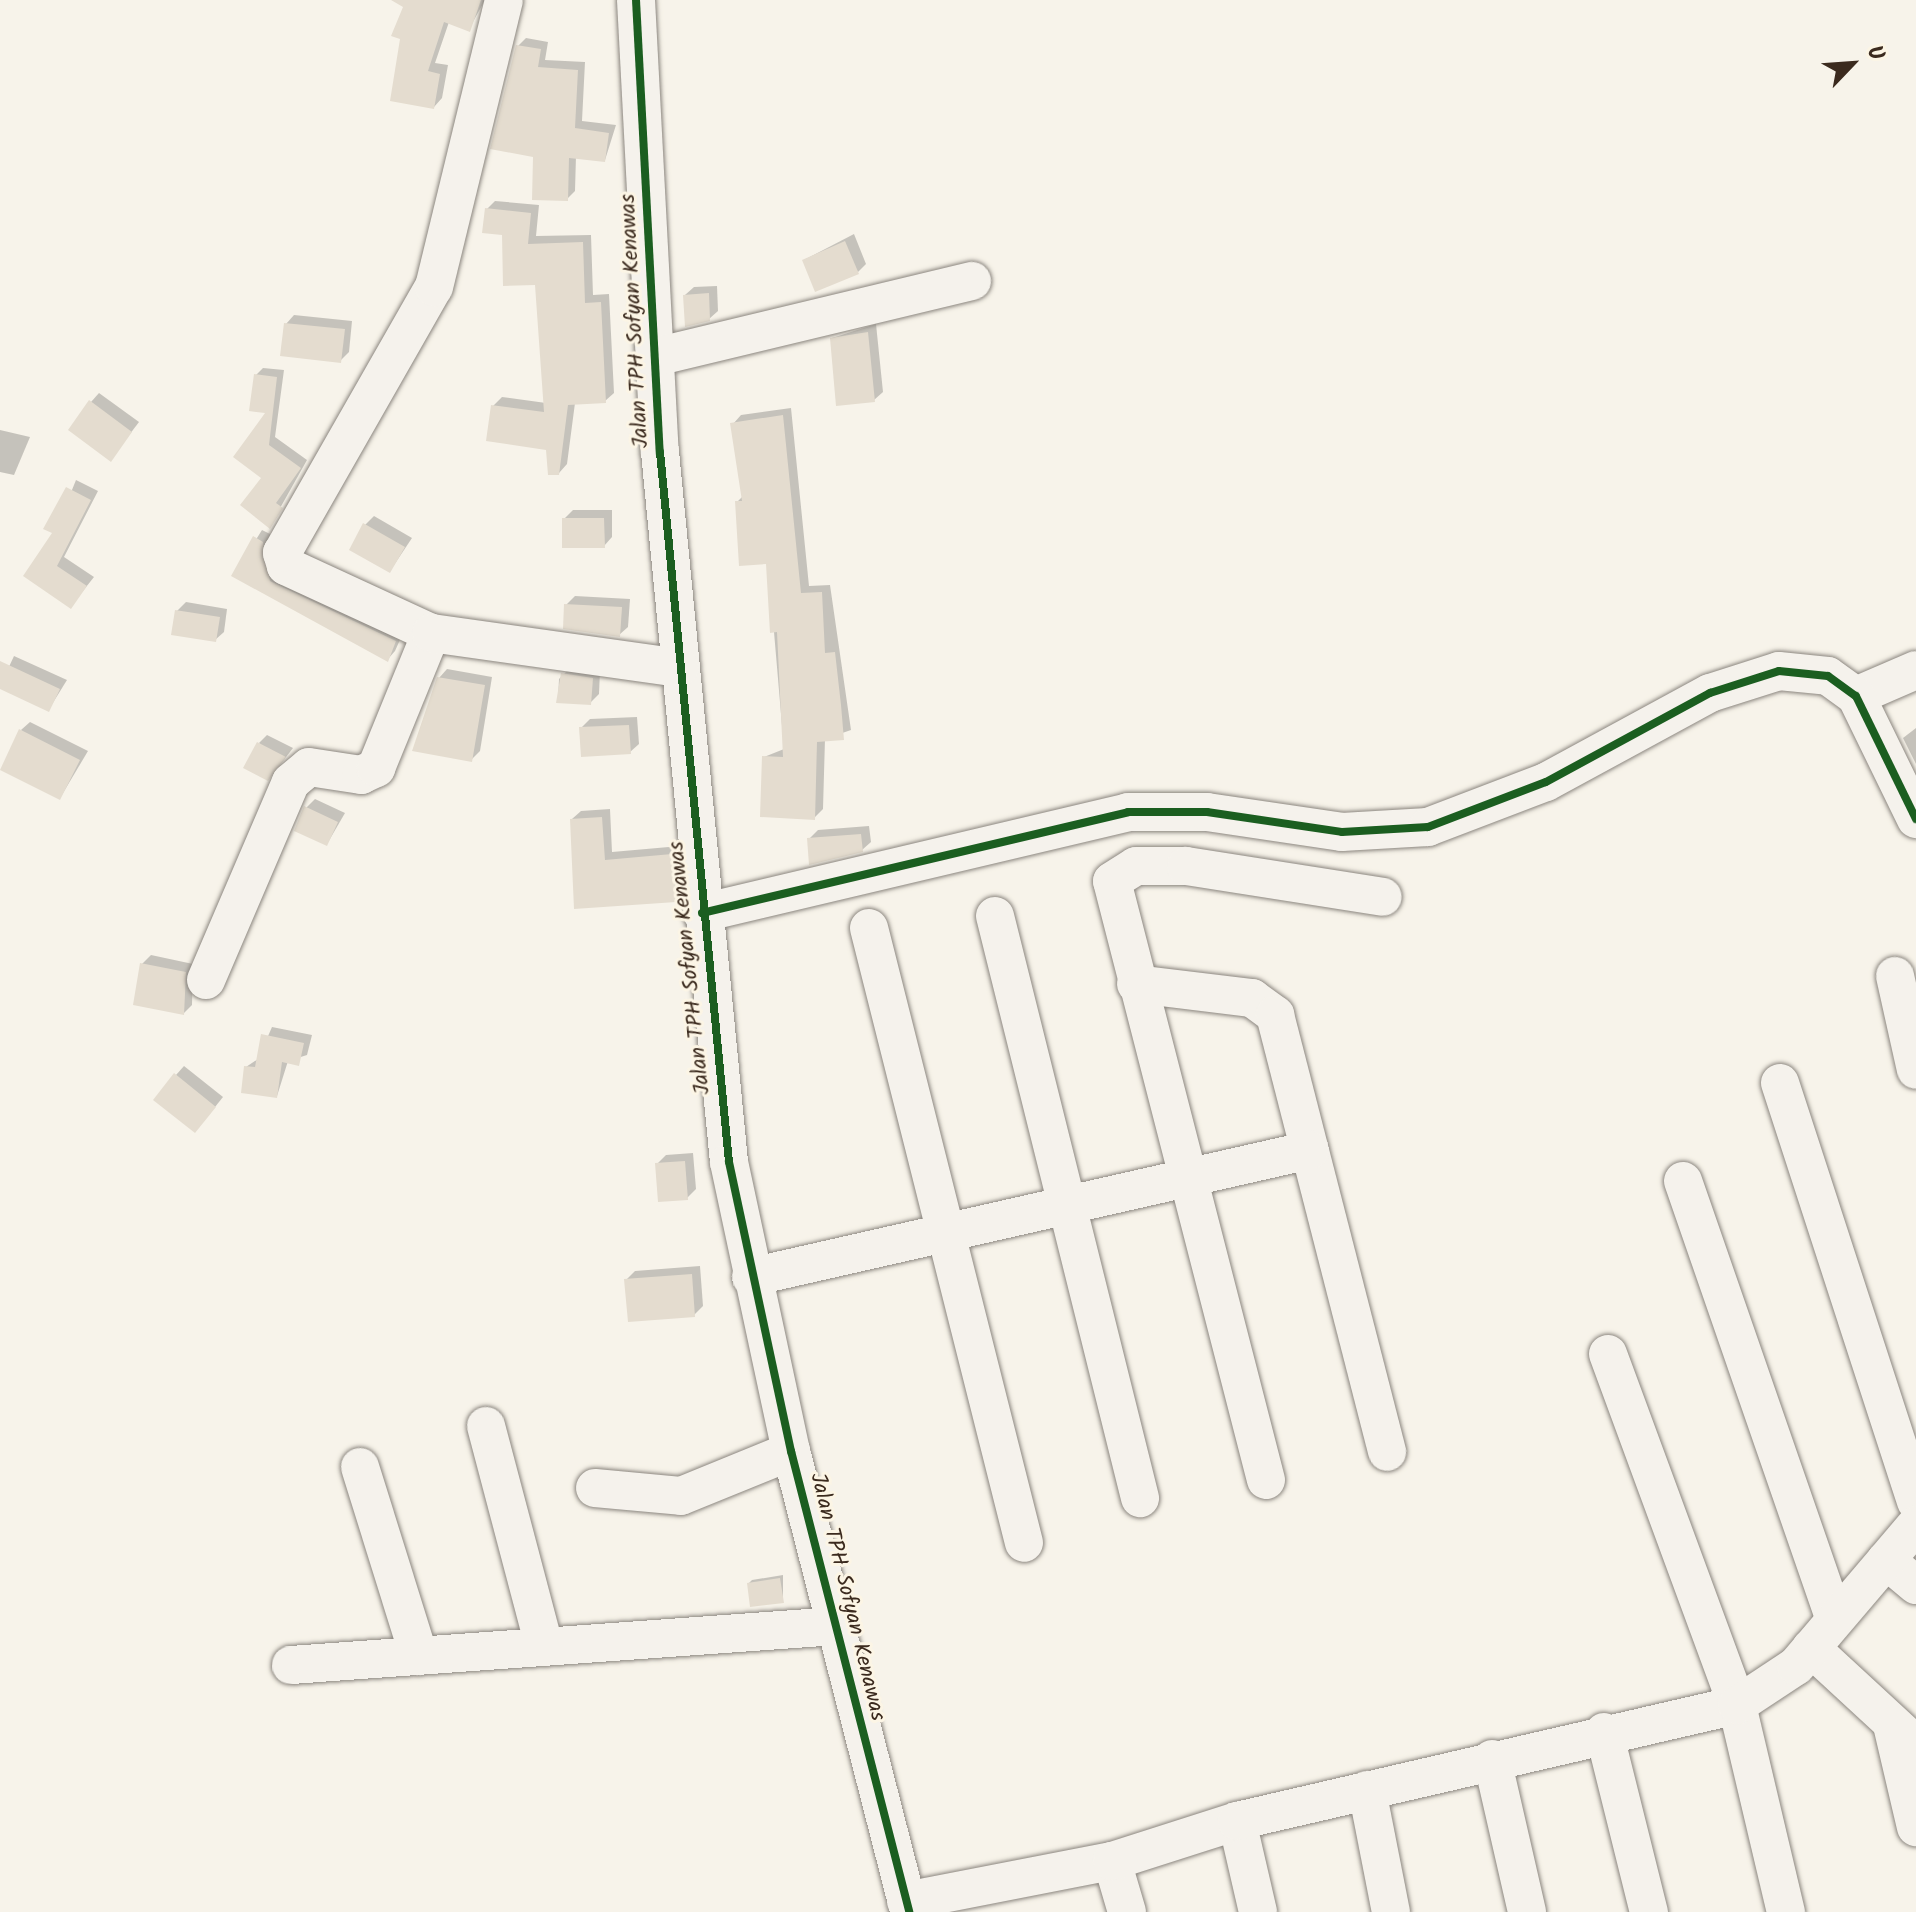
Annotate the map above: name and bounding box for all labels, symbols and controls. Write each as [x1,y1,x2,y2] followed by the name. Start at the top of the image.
[1812,24,1892,104] north arrow
[1856,40,1893,67] text: U
[615,193,655,449] street label: Jalan TPH Sofyan Kenawas
[664,840,716,1096] street label: Jalan TPH Sofyan Kenawas
[803,1470,891,1724] street label: Jalan TPH Sofyan Kenawas

